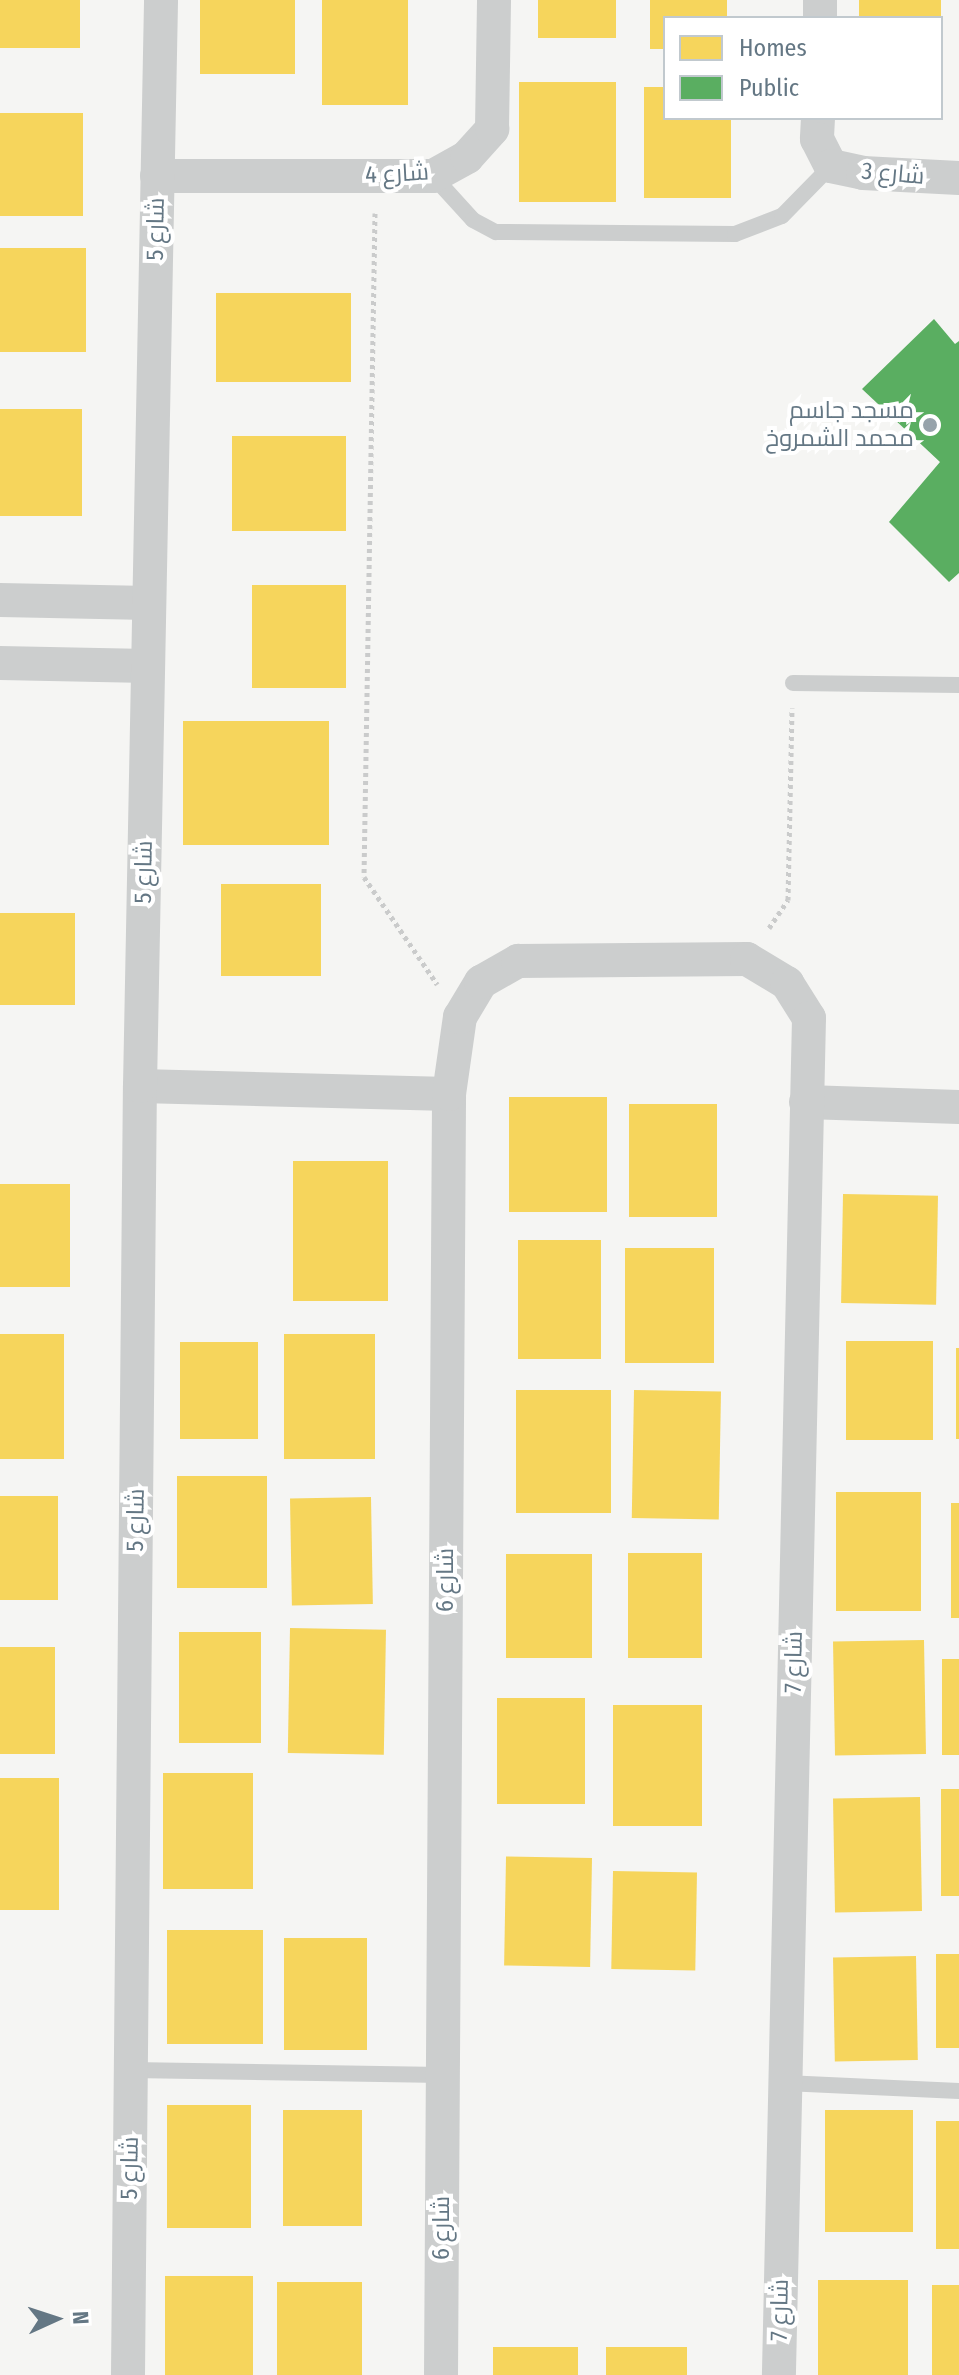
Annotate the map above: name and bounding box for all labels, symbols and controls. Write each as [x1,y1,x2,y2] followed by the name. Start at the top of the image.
[663,16,943,120] legend
[739,34,807,62] text: Homes
[739,74,799,102] text: Public
[860,157,926,191] street label: شارع 3
[364,158,430,190] street label: شارع 4
[141,197,171,261] street label: شارع 5
[765,397,914,453] place label: مسجد جاسم محمد الشمروخ
[921,416,939,434] marker: مسجد جاسم محمد الشمروخ
[129,840,159,904] street label: شارع 5
[121,1488,151,1552] street label: شارع 5
[432,1548,460,1612] street label: شارع 6
[779,1631,809,1693] street label: شارع 7
[115,2136,145,2200] street label: شارع 5
[428,2196,456,2260] street label: شارع 6
[16,2279,96,2359] north arrow
[765,2279,795,2341] street label: شارع 7
[67,2310,94,2325] text: N

